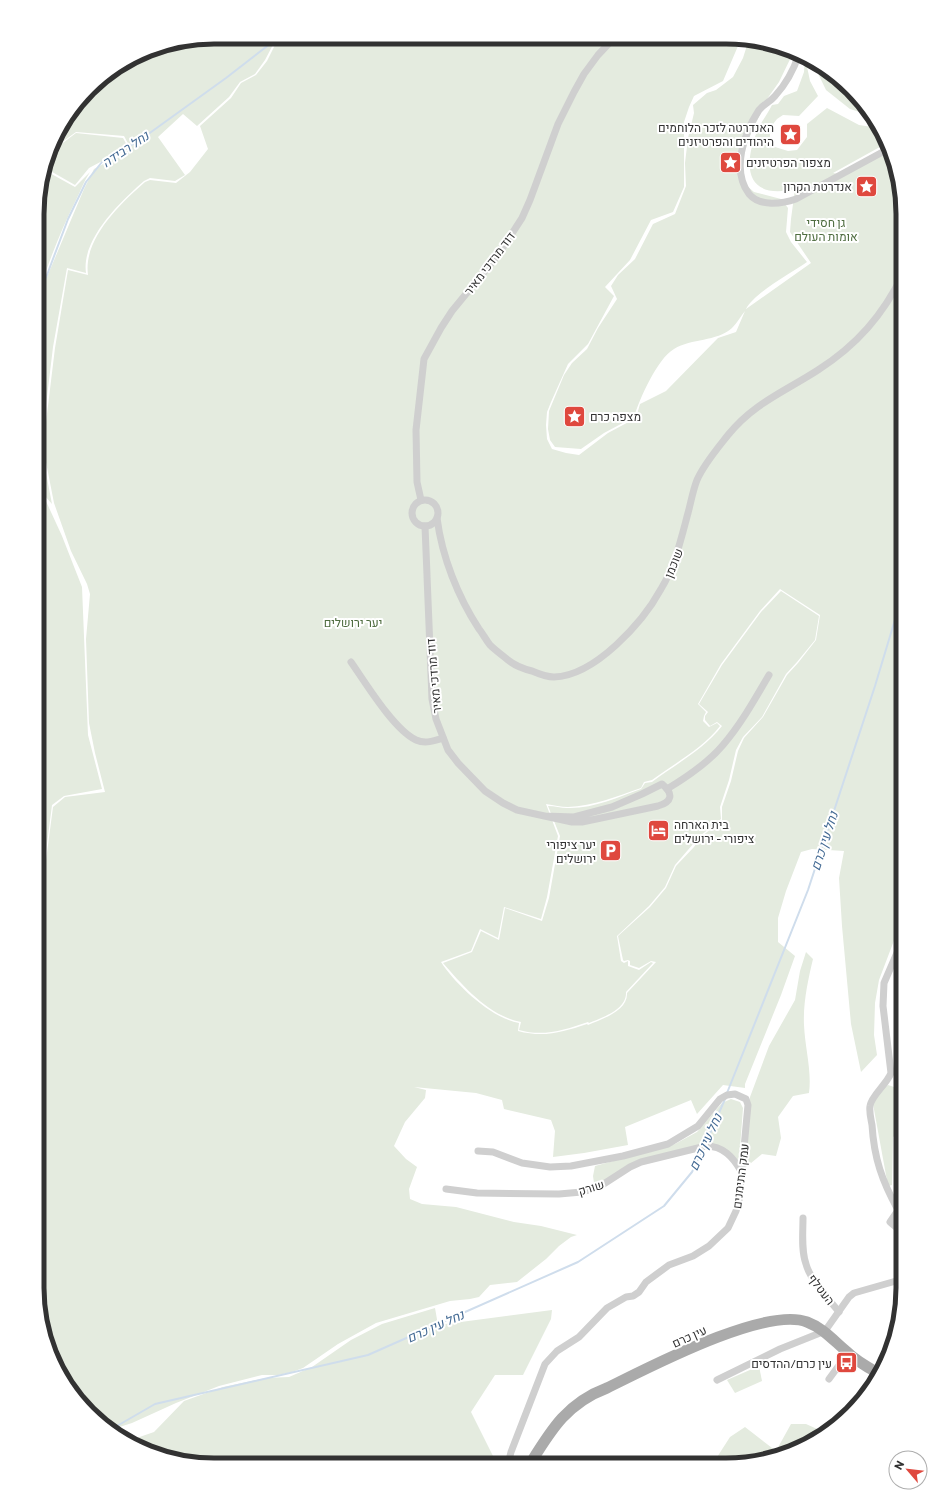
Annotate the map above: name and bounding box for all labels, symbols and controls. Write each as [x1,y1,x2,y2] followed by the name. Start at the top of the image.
[658,120,774,148] place label: האנדרטה לזכר הלוחמים היהודים והפרטיזנים
[777,121,803,147] place icon: האנדרטה לזכר הלוחמים היהודים והפרטיזנים
[98,127,153,171] water label: נחל רבידה
[718,149,744,175] place icon: מצפור הפרטיזנים
[746,155,831,169] place label: מצפור הפרטיזנים
[854,173,880,199] place icon: אנדרטת הקרון
[783,179,852,193] place label: אנדרטת הקרון
[794,215,858,243] park label: גן חסידי אומות העולם
[461,229,517,297] street label: דוד מרדכי מאיר
[561,403,587,429] place icon: מצפה כרם
[590,409,641,423] place label: מצפה כרם
[661,546,685,580] street label: שוכמן
[324,615,382,629] park label: יער ירושלים
[423,638,443,714] street label: דוד מרדכי מאיר
[807,808,841,873] water label: נחל עין כרם
[674,817,755,845] place label: בית הארחה ציפורי - ירושלים
[645,818,671,844] hotel icon: בית הארחה ציפורי - ירושלים
[546,837,596,865] place label: יער ציפורי ירושלים
[598,838,624,864] parking icon: יער ציפורי ירושלים
[685,1110,726,1173] water label: נחל עין כרם
[729,1143,751,1209] street label: עמק התימנים
[576,1176,606,1198] street label: שורק
[806,1271,838,1307] street label: העטלף
[404,1306,467,1346] water label: נחל עין כרם
[670,1322,708,1350] street label: עין כרם
[834,1350,860,1376] bus stop icon: עין כרם/ההדסים
[751,1356,832,1370] place label: עין כרם/ההדסים
[888,1450,928,1490] north arrow
[891,1458,906,1472] text: N

